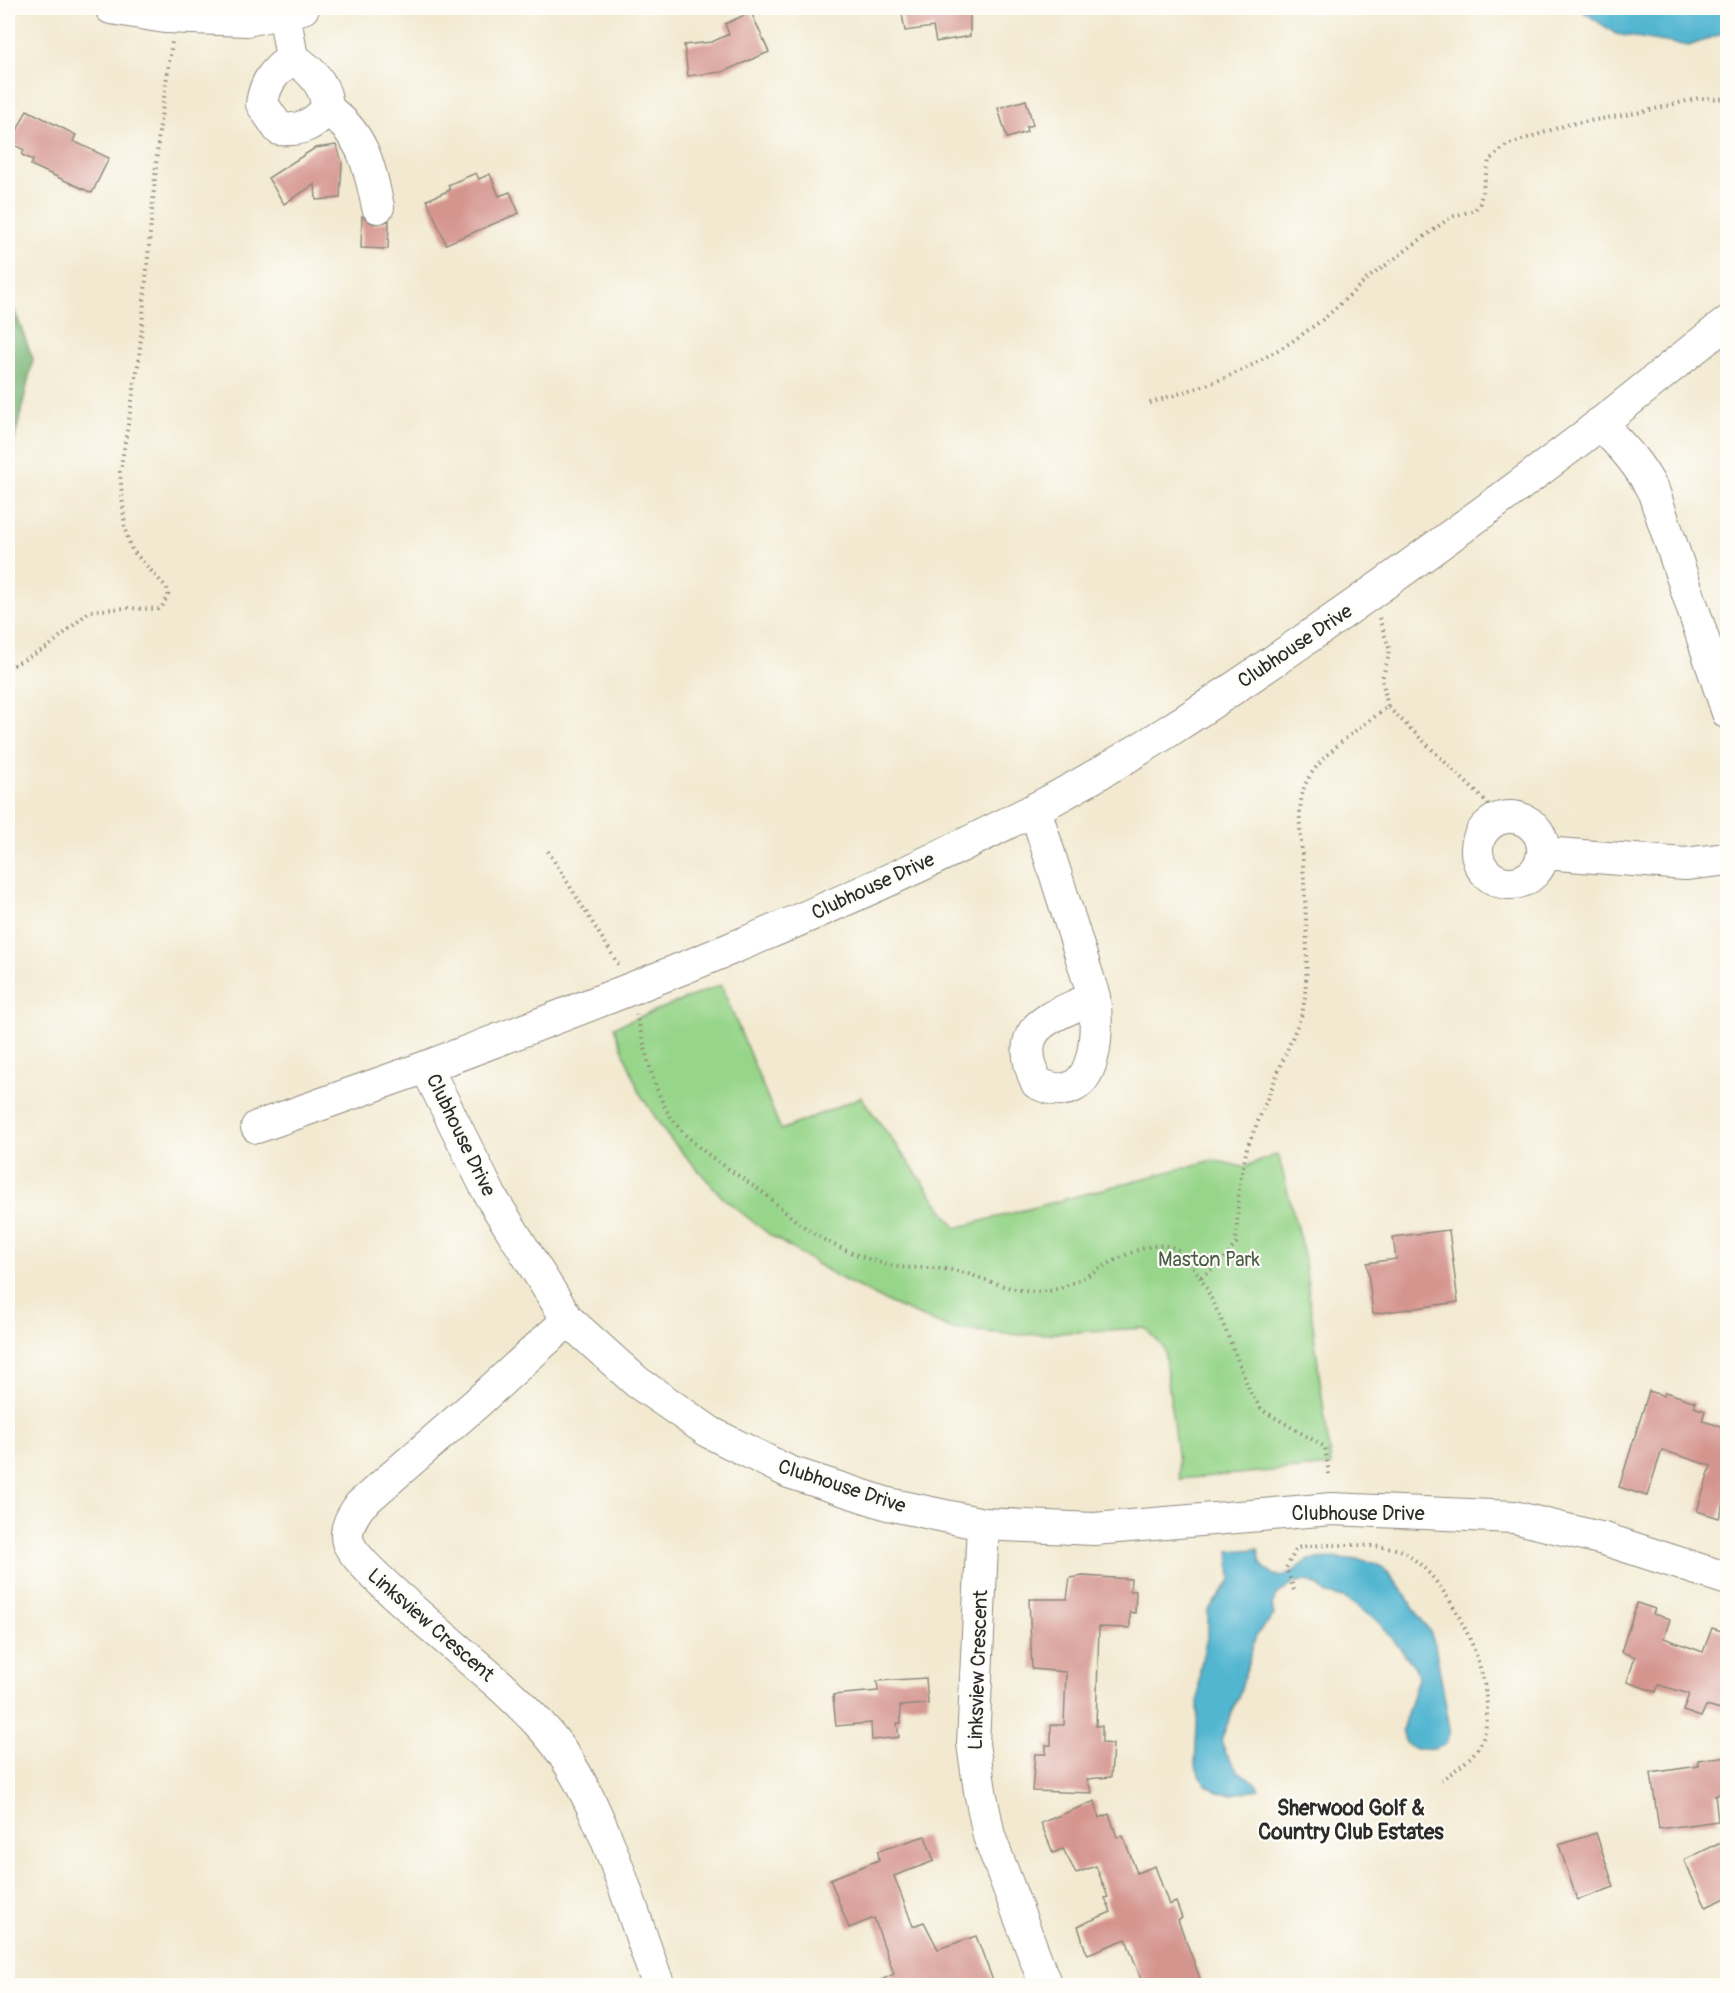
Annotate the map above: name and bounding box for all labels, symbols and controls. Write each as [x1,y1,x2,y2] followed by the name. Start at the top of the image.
[1233,598,1357,694] street label: Clubhouse Drive
[807,847,939,925] street label: Clubhouse Drive
[421,1070,501,1200] street label: Clubhouse Drive
[1158,1247,1261,1272] park label: Maston Park
[775,1454,909,1518] street label: Clubhouse Drive
[1292,1501,1425,1526] street label: Clubhouse Drive
[362,1563,500,1688] street label: Linksview Crescent
[963,1589,993,1750] street label: Linksview Crescent
[1258,1795,1444,1846] district label: Sherwood Golf & Country Club Estates

